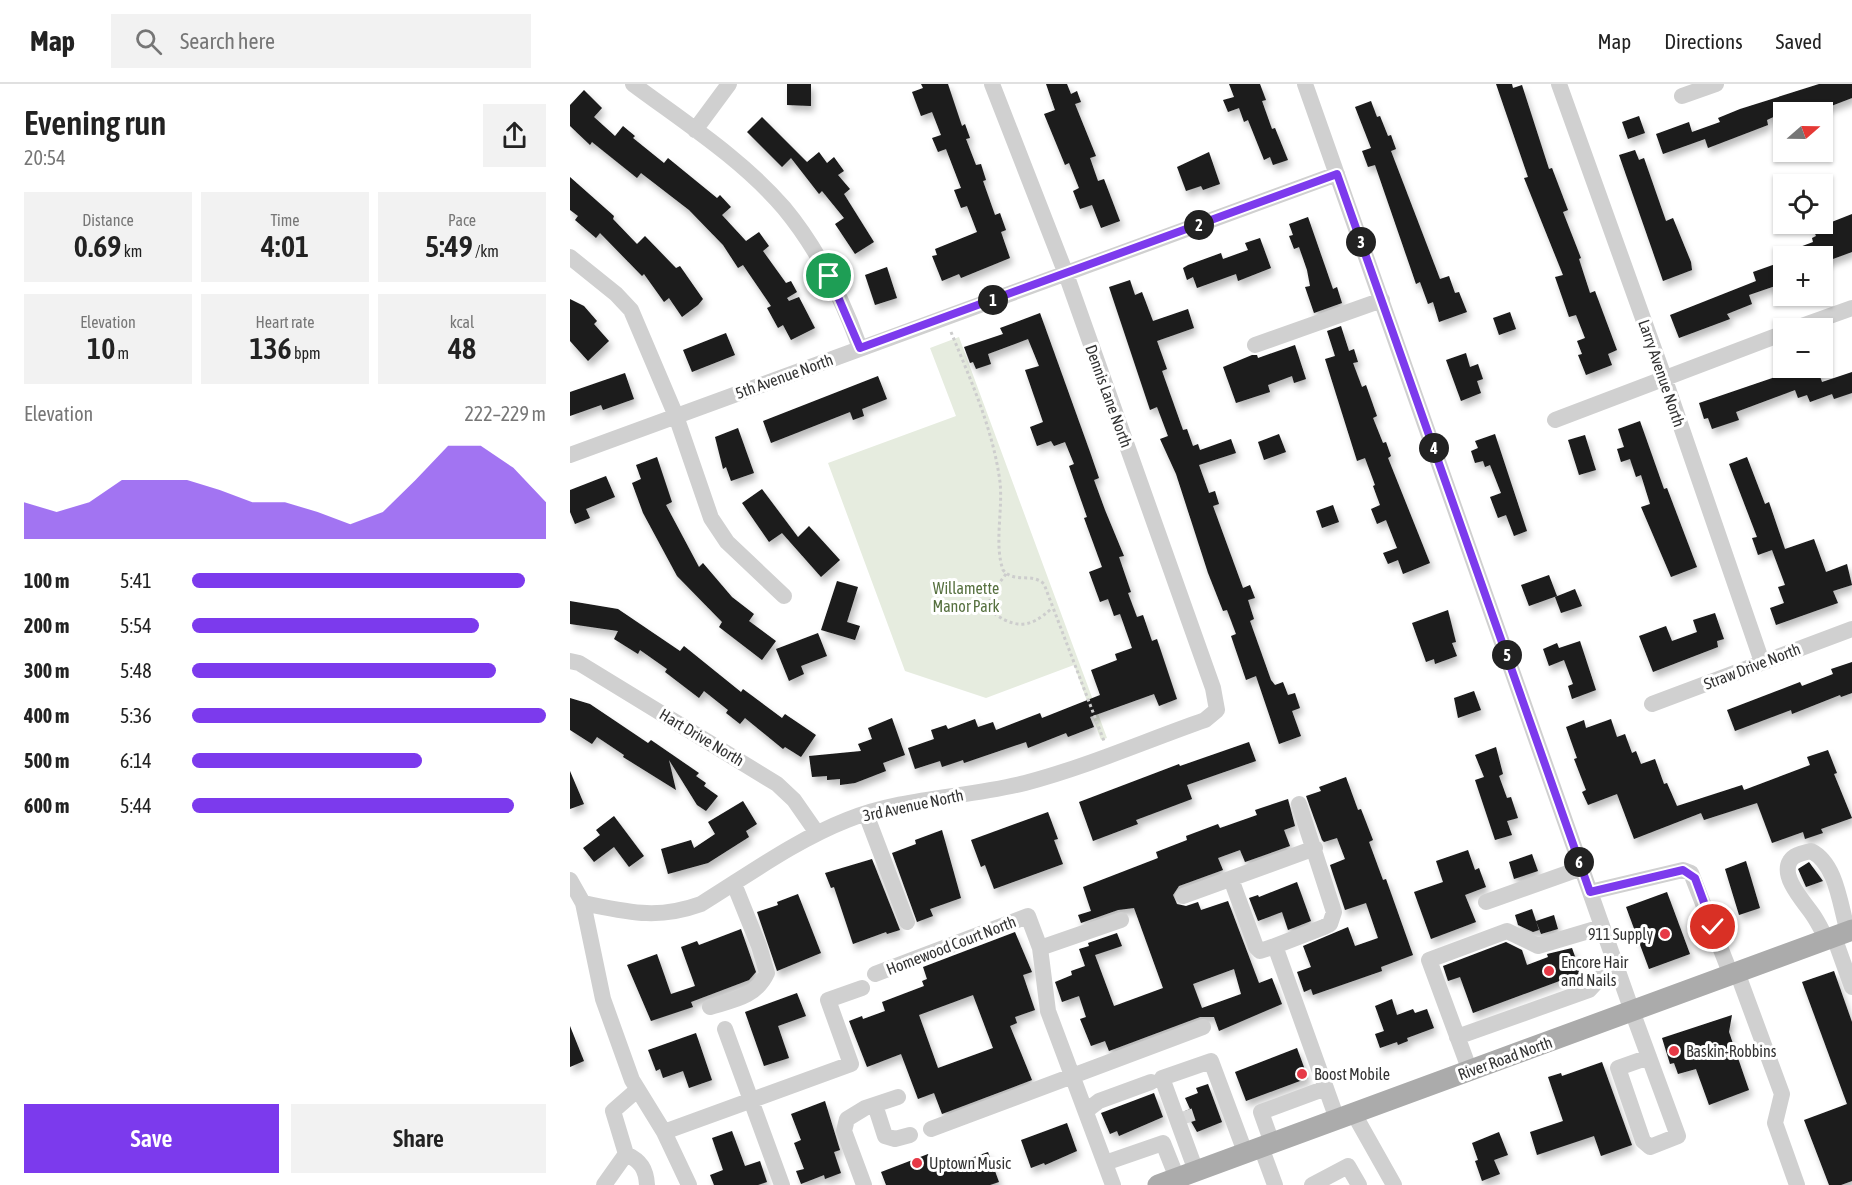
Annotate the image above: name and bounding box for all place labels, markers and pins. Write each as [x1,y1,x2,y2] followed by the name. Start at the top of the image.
[1184,210,1214,240] pin: 2
[1346,227,1376,257] pin: 3
[803,250,854,301] pin
[978,285,1008,315] pin: 1
[1419,433,1449,463] pin: 4
[1492,640,1522,670] pin: 5
[1564,847,1594,877] pin: 6
[1687,901,1738,952] pin
[1588,925,1653,944] place label: 911 Supply
[1658,927,1672,941] marker: 911 Supply
[1561,953,1629,989] place label: Encore Hair and Nails
[1542,964,1556,978] marker: Encore Hair and Nails
[1686,1042,1777,1060] place label: Baskin-Robbins
[1667,1044,1681,1058] marker: Baskin-Robbins
[1314,1065,1390,1083] place label: Boost Mobile
[1295,1067,1309,1081] marker: Boost Mobile
[929,1154,1011,1173] place label: Uptown Music
[910,1156,924,1170] marker: Uptown Music

